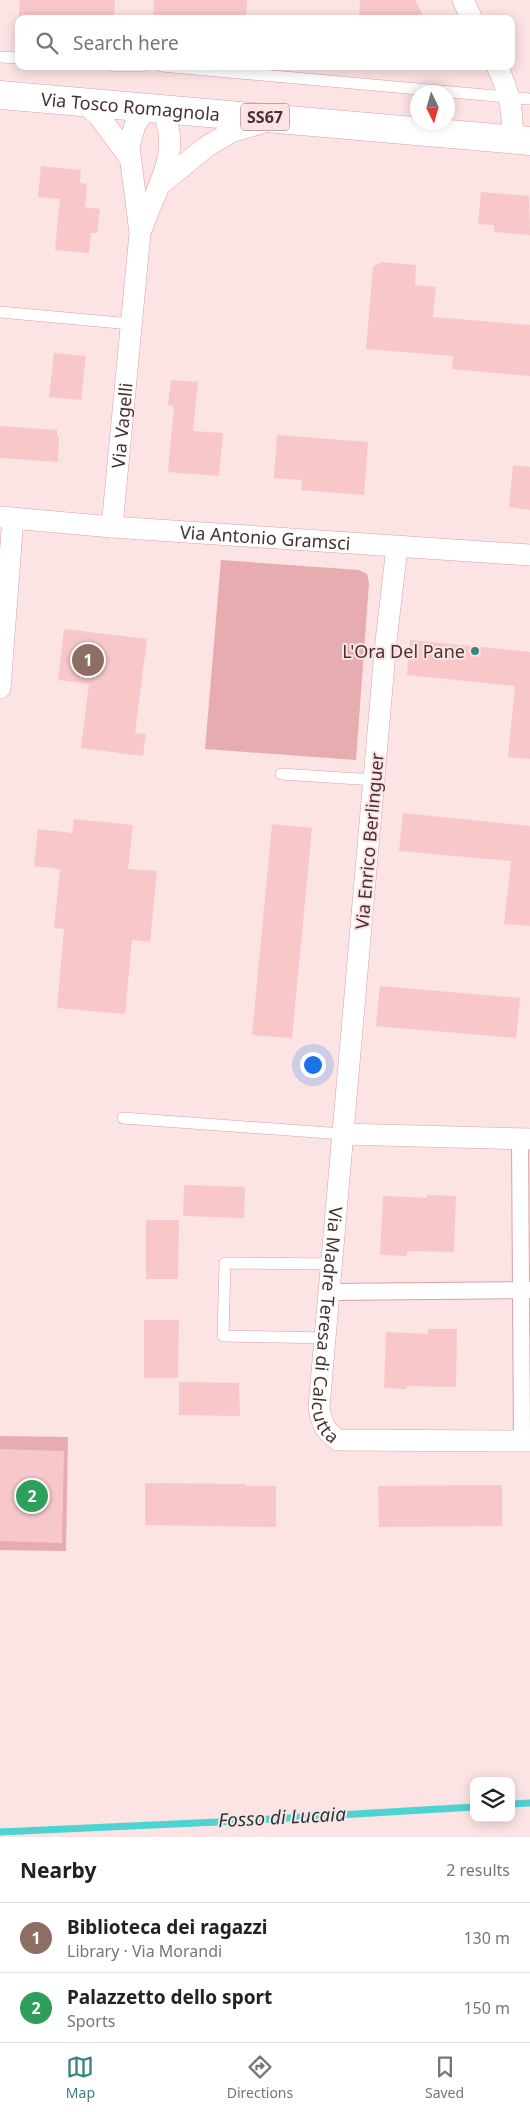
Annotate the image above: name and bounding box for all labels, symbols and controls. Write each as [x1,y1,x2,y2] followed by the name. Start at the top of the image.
[15,15,515,70] search box
[33,29,61,57] icon: search
[73,30,179,56] text: Search here
[410,85,455,130] north arrow
[40,87,221,126] street label: Via Tosco Romagnola
[241,104,289,130] road number: SS67
[106,381,138,469] street label: Via Vagelli
[179,520,351,555] street label: Via Antonio Gramsci
[342,639,465,663] place label: L'Ora Del Pane
[72,641,104,679] pin: 1
[469,645,481,657] marker: L'Ora Del Pane
[349,751,389,930] street label: Via Enrico Berlinguer
[300,1052,326,1078] your location
[307,1206,348,1448] street label: Via Madre Teresa di Calcutta
[16,1477,48,1515] pin: 2
[470,1777,515,1822] map controls
[470,1777,515,1822] button: layers
[217,1801,347,1833] water label: Fosso di Lucaia
[20,1856,96,1884] text: Nearby
[446,1859,510,1881] text: 2 results
[67,1914,268,1940] text: Biblioteca dei ragazzi
[31,1927,41,1949] text: 1
[463,1927,510,1949] text: 130 m
[67,1940,222,1962] text: Library · Via Morandi
[67,1984,272,2010] text: Palazzetto dello sport
[31,1997,41,2019] text: 2
[463,1997,510,2019] text: 150 m
[67,2010,115,2032] text: Sports
[66,2053,95,2102] tab: Map
[227,2053,293,2102] tab: Directions
[425,2053,464,2102] tab: Saved

